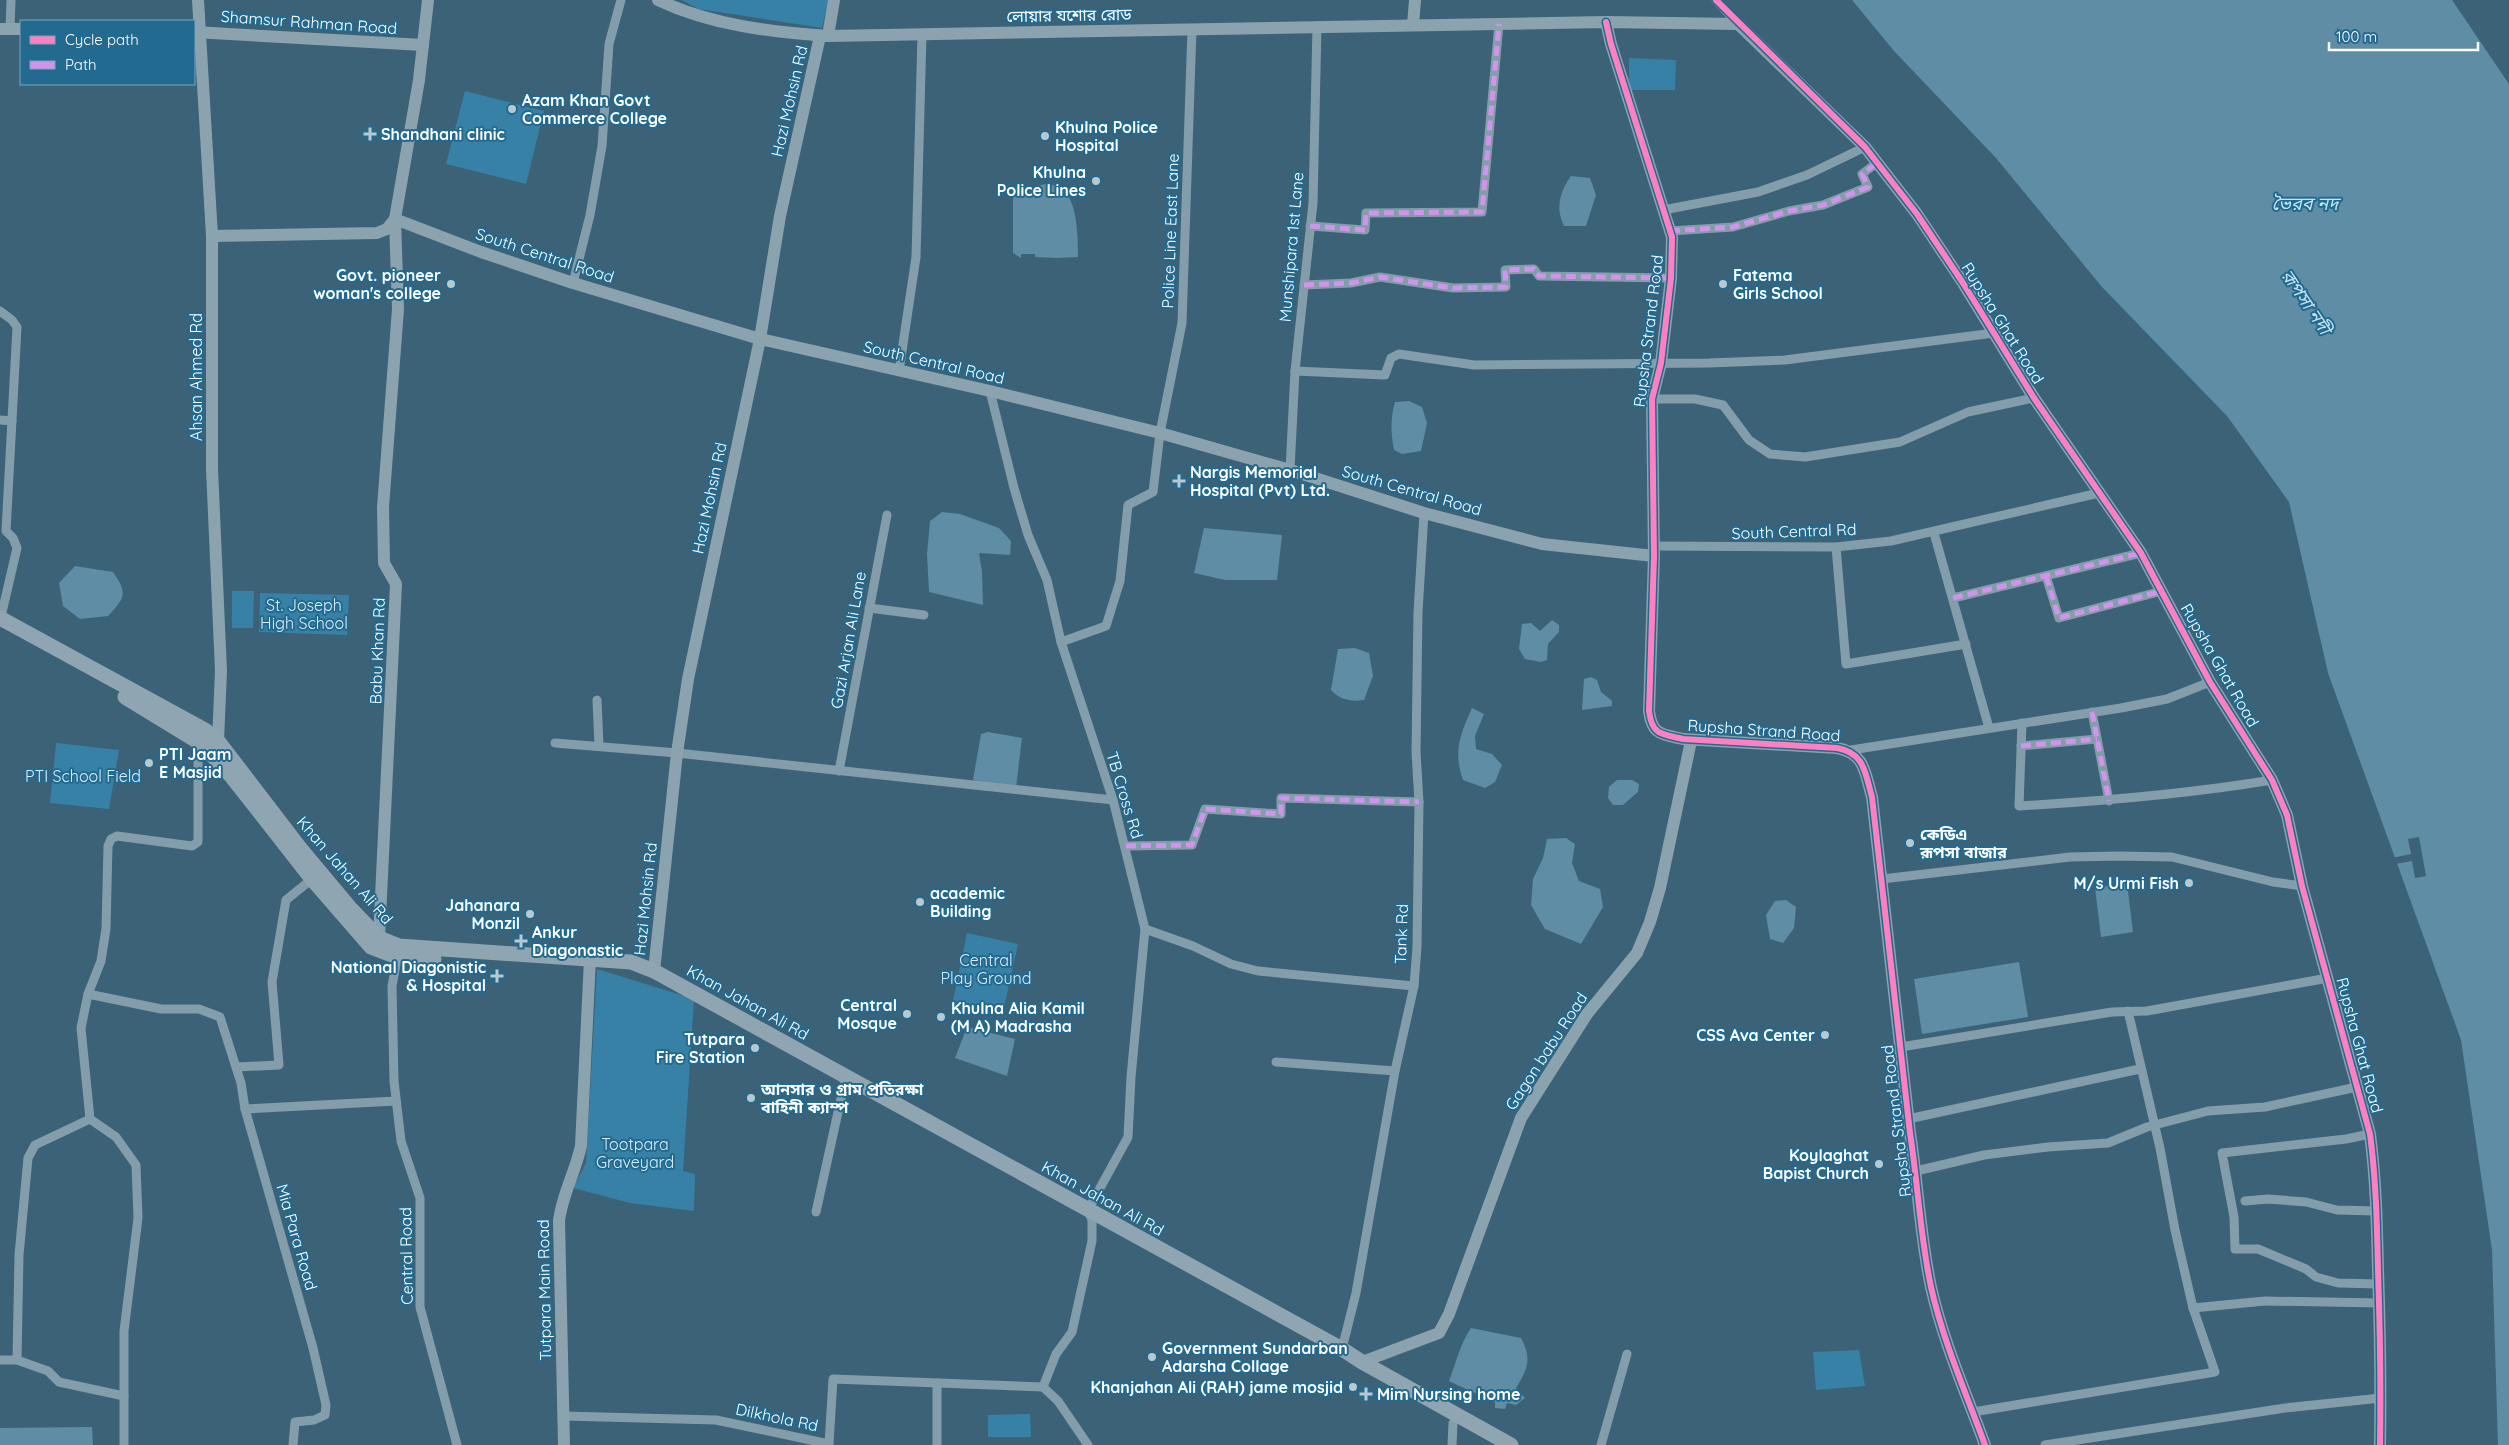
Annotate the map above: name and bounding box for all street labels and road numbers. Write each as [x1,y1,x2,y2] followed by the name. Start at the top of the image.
[1006,4,1132,26] street label: লোয়ার যশোর রোড
[220,6,398,38] street label: Shamsur Rahman Road
[766,43,812,159] street label: Hazi Mohsin Rd
[1157,153,1183,309] street label: Police Line East Lane
[1274,171,1308,323] street label: Munshipara 1st Lane
[473,223,617,287] street label: South Central Road
[1629,254,1667,408] street label: Rupsha Strand Road
[1958,259,2048,387] street label: Rupsha Ghat Road
[186,313,206,441] street label: Ahsan Ahmed Rd
[861,336,1007,388] street label: South Central Road
[687,440,731,556] street label: Hazi Mohsin Rd
[1340,461,1484,519] street label: South Central Road
[1731,519,1857,543] street label: South Central Rd
[826,570,870,710] street label: Gazi Arjan Ali Lane
[365,597,389,705] street label: Babu Khan Rd
[2176,600,2264,730] street label: Rupsha Ghat Road
[1687,715,1841,745] street label: Rupsha Strand Road
[1102,749,1148,841] street label: TB Cross Rd
[293,812,397,928] street label: Khan Jahan Ali Rd
[629,841,661,957] street label: Hazi Mohsin Rd
[1390,904,1412,964] street label: Tank Rd
[683,960,813,1044] street label: Khan Jahan Ali Rd
[2332,975,2388,1115] street label: Rupsha Ghat Road
[1501,988,1591,1114] street label: Gagon babu Road
[1877,1044,1915,1198] street label: Rupsha Strand Road
[1038,1156,1168,1240] street label: Khan Jahan Ali Rd
[272,1182,322,1292] street label: Mia Para Road
[395,1207,417,1305] street label: Central Road
[533,1219,555,1361] street label: Tutpara Main Road
[734,1398,820,1436] street label: Dilkhola Rd

